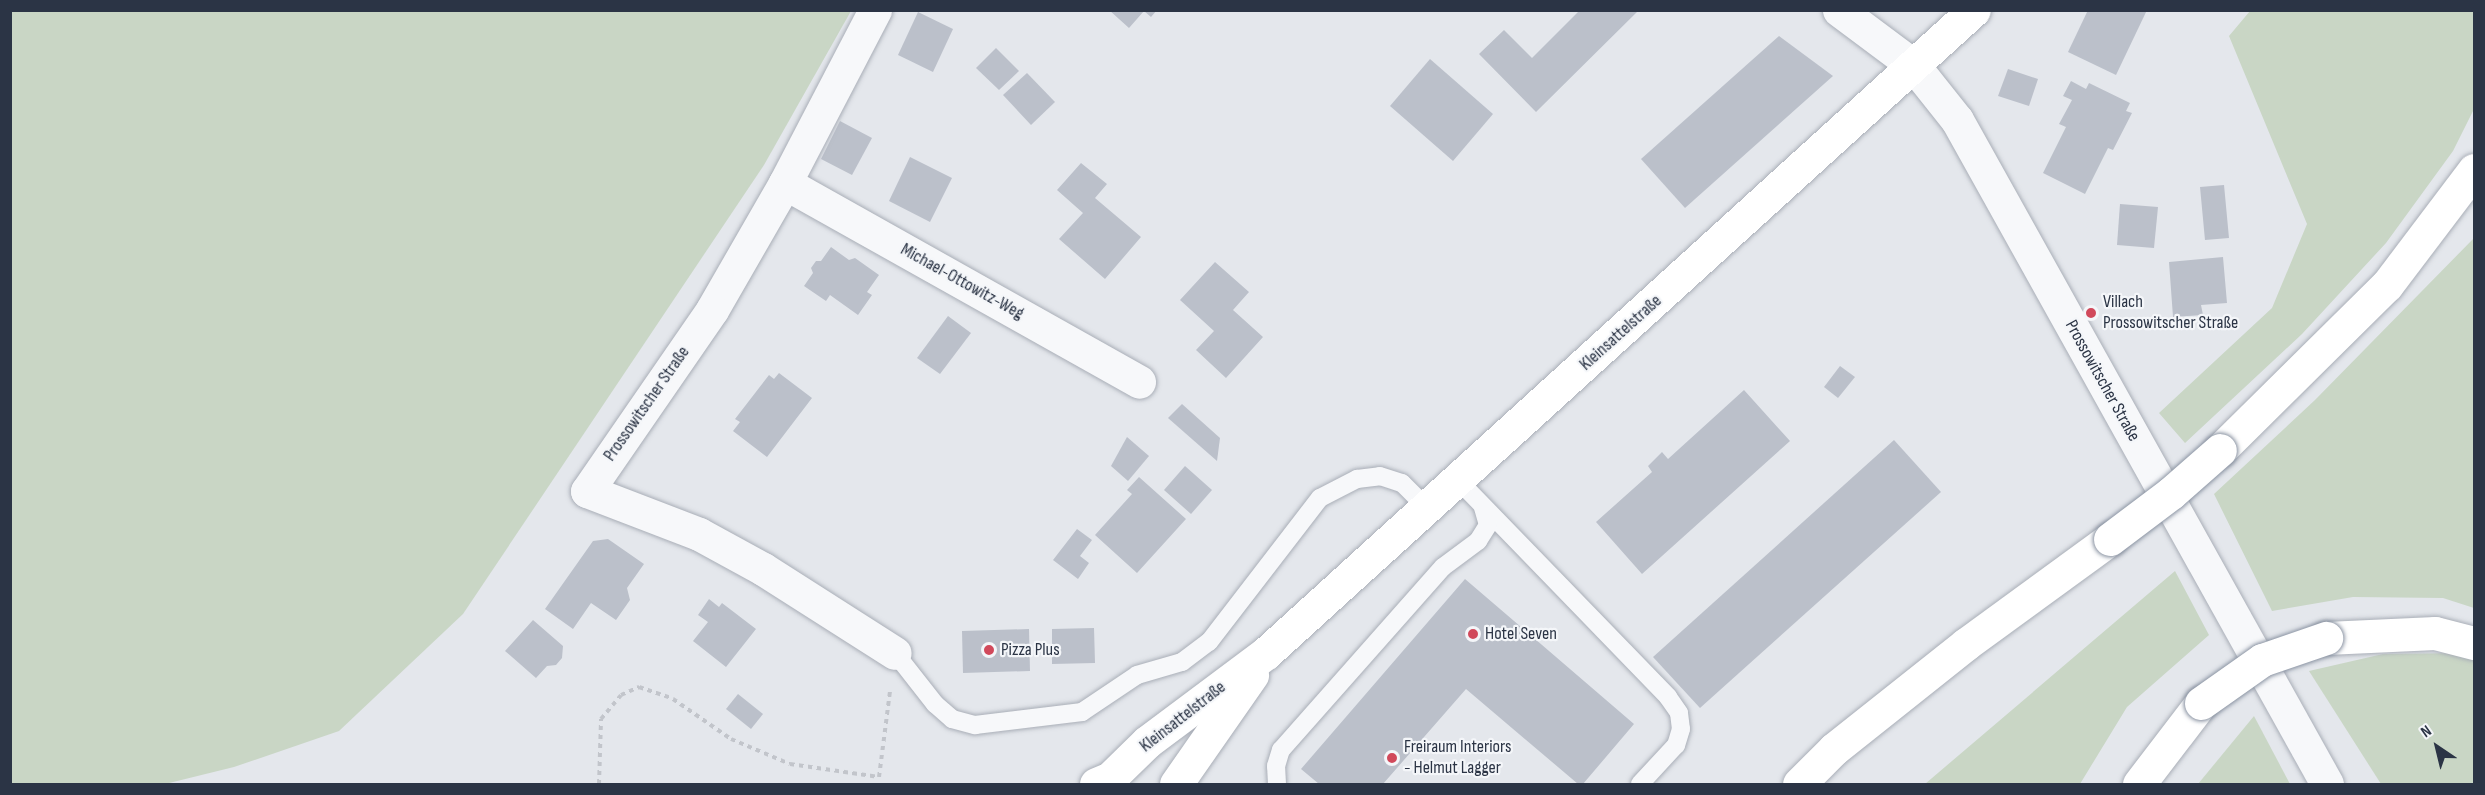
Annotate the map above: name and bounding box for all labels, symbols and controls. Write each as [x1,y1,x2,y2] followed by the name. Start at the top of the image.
[897,239,1027,325] street label: Michael-Ottowitz-Weg
[1575,290,1667,376] street label: Kleinsattelstraße
[2103,292,2238,334] place label: Villach Prossowitscher Straße
[2084,306,2098,320] marker: Villach Prossowitscher Straße
[2060,317,2144,445] street label: Prossowitscher Straße
[599,342,695,466] street label: Prossowitscher Straße
[1485,623,1557,645] place label: Hotel Seven
[1466,627,1480,641] marker: Hotel Seven
[1001,639,1060,661] place label: Pizza Plus
[982,643,996,657] marker: Pizza Plus
[1136,677,1230,757] street label: Kleinsattelstraße
[2407,717,2467,777] north arrow
[2417,722,2435,742] text: N
[1404,737,1511,780] place label: Freiraum Interiors - Helmut Lagger
[1385,751,1399,765] marker: Freiraum Interiors - Helmut Lagger

